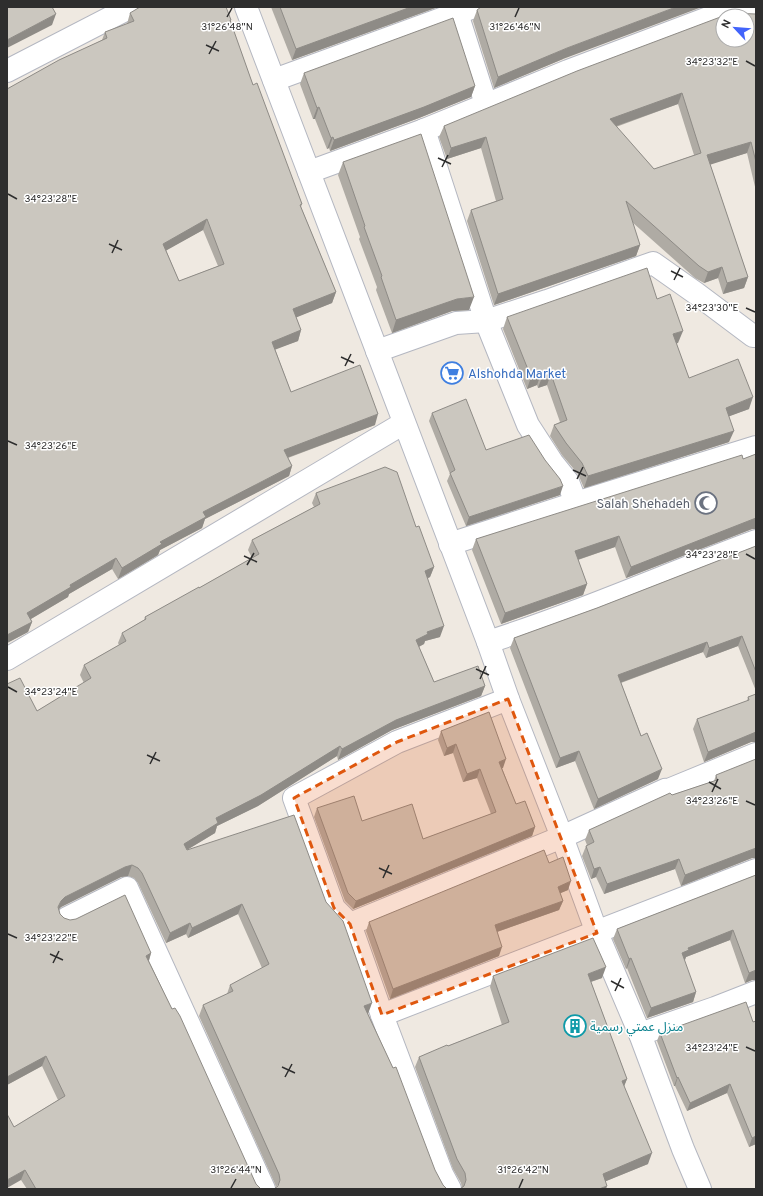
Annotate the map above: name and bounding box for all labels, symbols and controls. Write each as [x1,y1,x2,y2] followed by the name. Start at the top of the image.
[715,8,755,48] north arrow
[719,17,735,31] text: N
[201,21,253,34] text: 31°26'48"N
[489,21,541,34] text: 31°26'46"N
[686,56,738,69] text: 34°23'32"E
[25,193,77,206] text: 34°23'28"E
[686,302,738,315] text: 34°23'30"E
[439,360,465,386] supermarket icon: Alshohda Market
[468,367,566,383] place label: Alshohda Market
[25,440,77,453] text: 34°23'26"E
[693,490,719,516] mosque icon: Salah Shehadeh
[596,497,690,513] place label: Salah Shehadeh
[686,549,738,562] text: 34°23'28"E
[25,686,77,699] text: 34°23'24"E
[686,795,738,808] text: 34°23'26"E
[25,932,77,945] text: 34°23'22"E
[562,1013,588,1039] building icon: منزل عمتي رسمية
[590,1020,683,1037] place label: منزل عمتي رسمية
[686,1042,738,1055] text: 34°23'24"E
[210,1164,262,1177] text: 31°26'44"N
[497,1164,549,1177] text: 31°26'42"N

